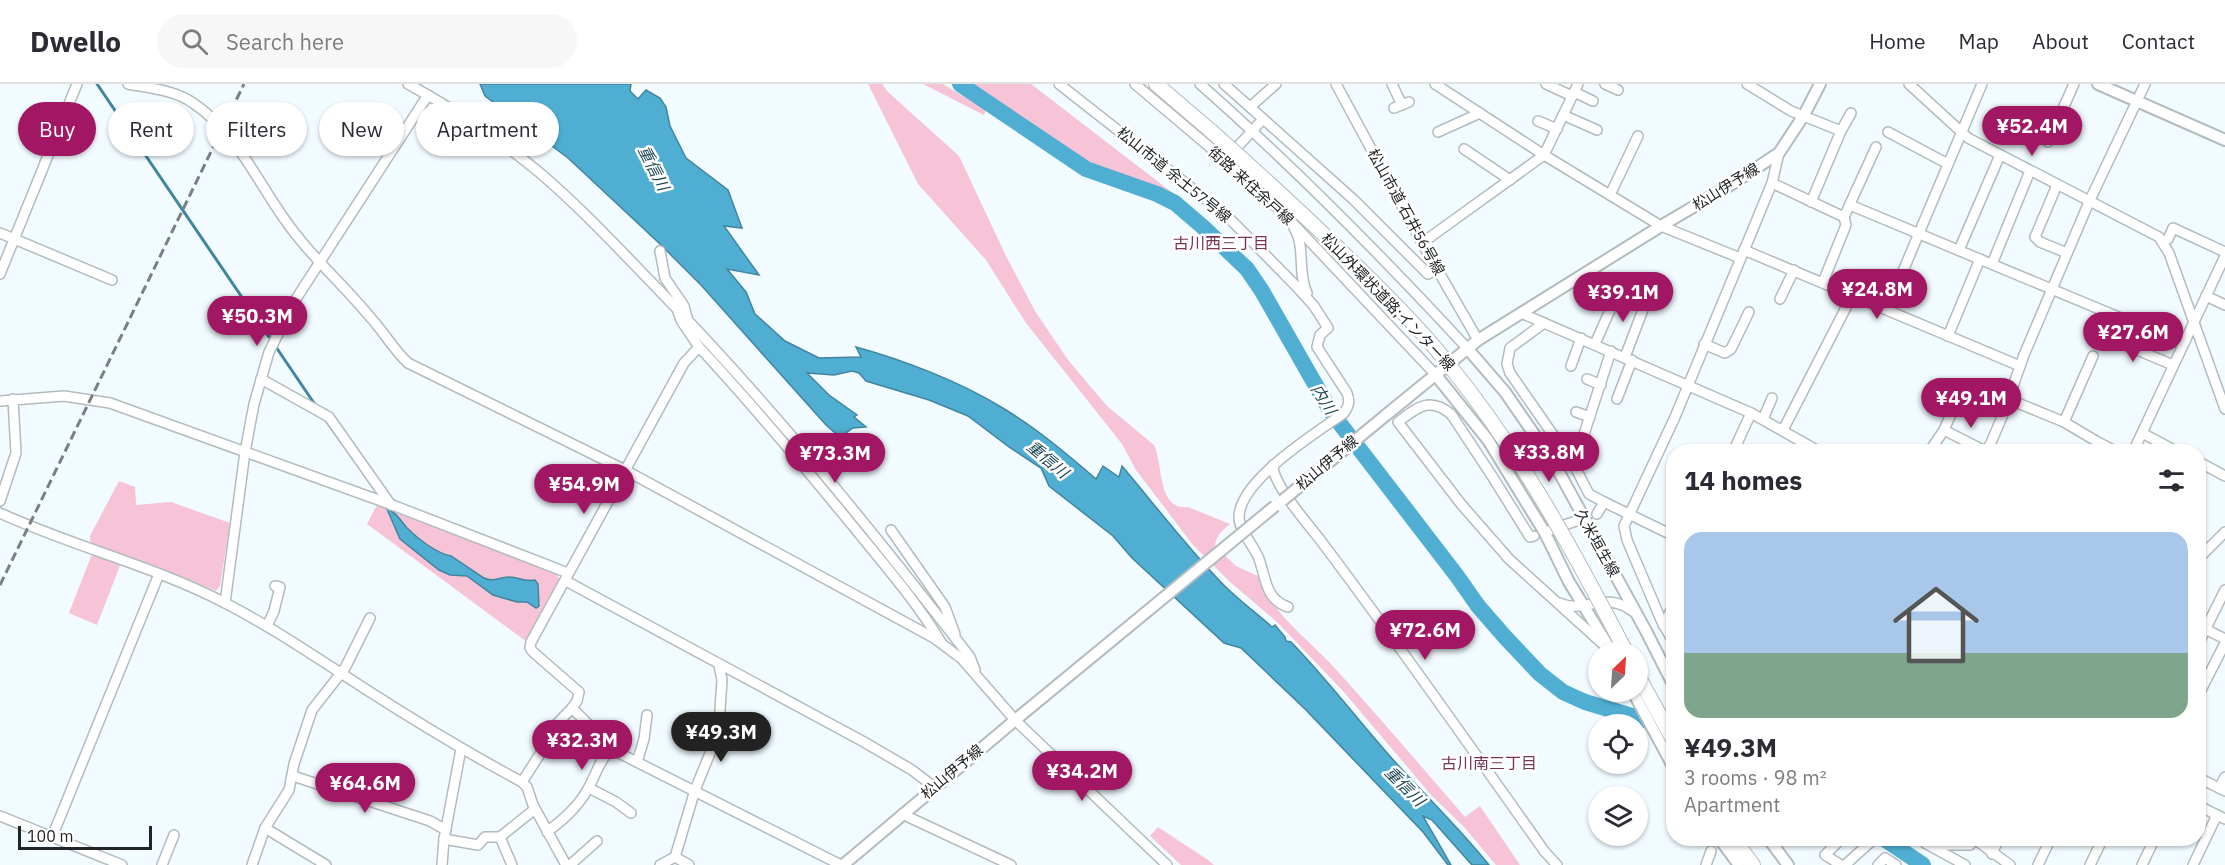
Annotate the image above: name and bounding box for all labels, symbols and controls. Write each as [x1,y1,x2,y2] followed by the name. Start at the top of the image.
[157,14,577,68] search box
[30,23,121,60] text: Dwello
[178,25,211,58] icon: search
[226,27,344,56] text: Search here
[1869,27,1926,55] text: Home
[1959,27,1999,55] text: Map
[2032,27,2089,55] text: About
[2122,27,2195,55] text: Contact
[18,102,96,156] chip: Buy
[108,102,194,156] chip: Rent
[206,102,307,156] chip: Filters
[319,102,404,156] chip: New
[416,102,559,156] chip: Apartment
[1983,106,2081,157] pin: ¥52.4M
[1996,112,2068,139] text: ¥52.4M
[1113,123,1235,227] street label: 松山市道 余土57号線
[634,142,675,196] water label: 重信川
[1205,142,1298,229] street label: 街路 来住余戸線
[1364,145,1449,278] street label: 松山市道 石井56号線
[1689,159,1763,215] street label: 松山伊予線
[1317,229,1459,375] street label: 松山外環状道路;インター線
[1173,233,1269,253] district label: 古川西三丁目
[1828,269,1926,320] pin: ¥24.8M
[1574,272,1672,323] pin: ¥39.1M
[1841,275,1913,302] text: ¥24.8M
[1587,278,1659,305] text: ¥39.1M
[208,296,306,347] pin: ¥50.3M
[221,302,293,329] text: ¥50.3M
[2084,312,2182,363] pin: ¥27.6M
[2097,318,2169,345] text: ¥27.6M
[1922,378,2020,429] pin: ¥49.1M
[1307,380,1342,420] water label: 内川
[1935,384,2007,411] text: ¥49.1M
[1292,431,1362,494] street label: 松山伊予線
[1500,432,1598,483] pin: ¥33.8M
[786,433,884,484] pin: ¥73.3M
[1023,436,1074,483] water label: 重信川
[1513,438,1585,465] text: ¥33.8M
[799,439,871,466] text: ¥73.3M
[1684,463,1802,497] text: 14 homes
[535,464,633,515] pin: ¥54.9M
[2155,464,2188,497] icon: filters
[548,470,620,497] text: ¥54.9M
[1571,505,1624,580] street label: 久米垣生線
[1882,571,1990,679] icon: home
[1376,610,1474,661] pin: ¥72.6M
[1389,616,1461,643] text: ¥72.6M
[1588,642,1648,702] north arrow
[1588,642,1648,846] map controls
[672,712,770,763] pin: ¥49.3M
[1588,714,1648,774] button: locate
[685,718,757,745] text: ¥49.3M
[533,720,631,771] pin: ¥32.3M
[546,726,618,753] text: ¥32.3M
[1684,730,1777,764] text: ¥49.3M
[917,740,987,803] street label: 松山伊予線
[1033,751,1131,802] pin: ¥34.2M
[1441,753,1537,773] district label: 古川南三丁目
[1046,757,1118,784] text: ¥34.2M
[1381,762,1430,811] water label: 重信川
[316,763,414,814] pin: ¥64.6M
[1684,764,1827,791] text: 3 rooms · 98 m²
[329,769,401,796] text: ¥64.6M
[1588,786,1648,846] button: layers
[1684,791,1780,818] text: Apartment
[18,823,152,850] scale bar
[27,826,74,846] text: 100 m

